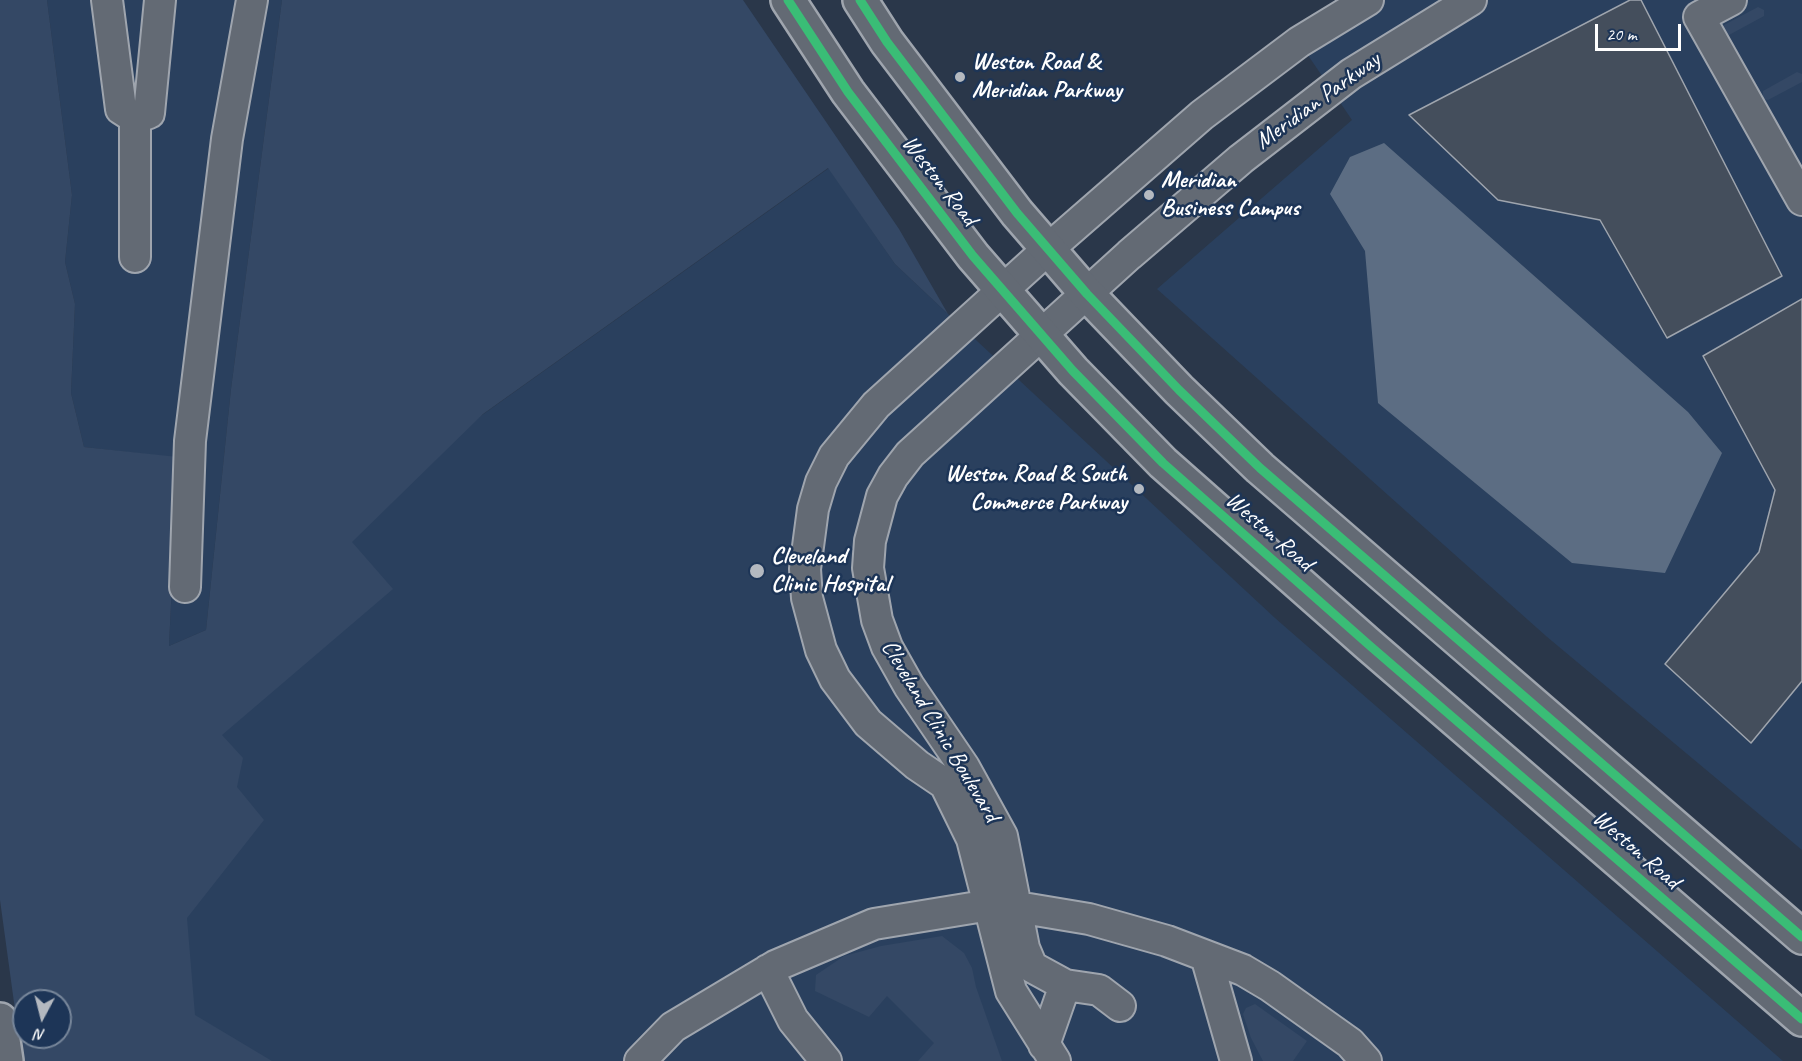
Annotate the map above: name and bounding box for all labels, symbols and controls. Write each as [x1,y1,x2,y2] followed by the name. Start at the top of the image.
[1598,12,1684,50] scale bar
[1606,23,1637,45] text: 20 m
[1250,46,1386,156] street label: Meridian Parkway
[972,49,1122,105] place label: Weston Road & Meridian Parkway
[953,70,967,84] marker: Weston Road & Meridian Parkway
[895,130,983,232] street label: Weston Road
[1161,167,1299,223] place label: Meridian Business Campus
[1142,188,1156,202] marker: Meridian Business Campus
[945,461,1127,517] place label: Weston Road & South Commerce Parkway
[1132,482,1146,496] marker: Weston Road & South Commerce Parkway
[1219,486,1319,578] street label: Weston Road
[771,543,889,599] place label: Cleveland Clinic Hospital
[748,562,766,580] marker: Cleveland Clinic Hospital
[874,635,1006,827] street label: Cleveland Clinic Boulevard
[1586,804,1686,896] street label: Weston Road
[12,989,72,1049] north arrow
[34,1024,46,1045] text: N

